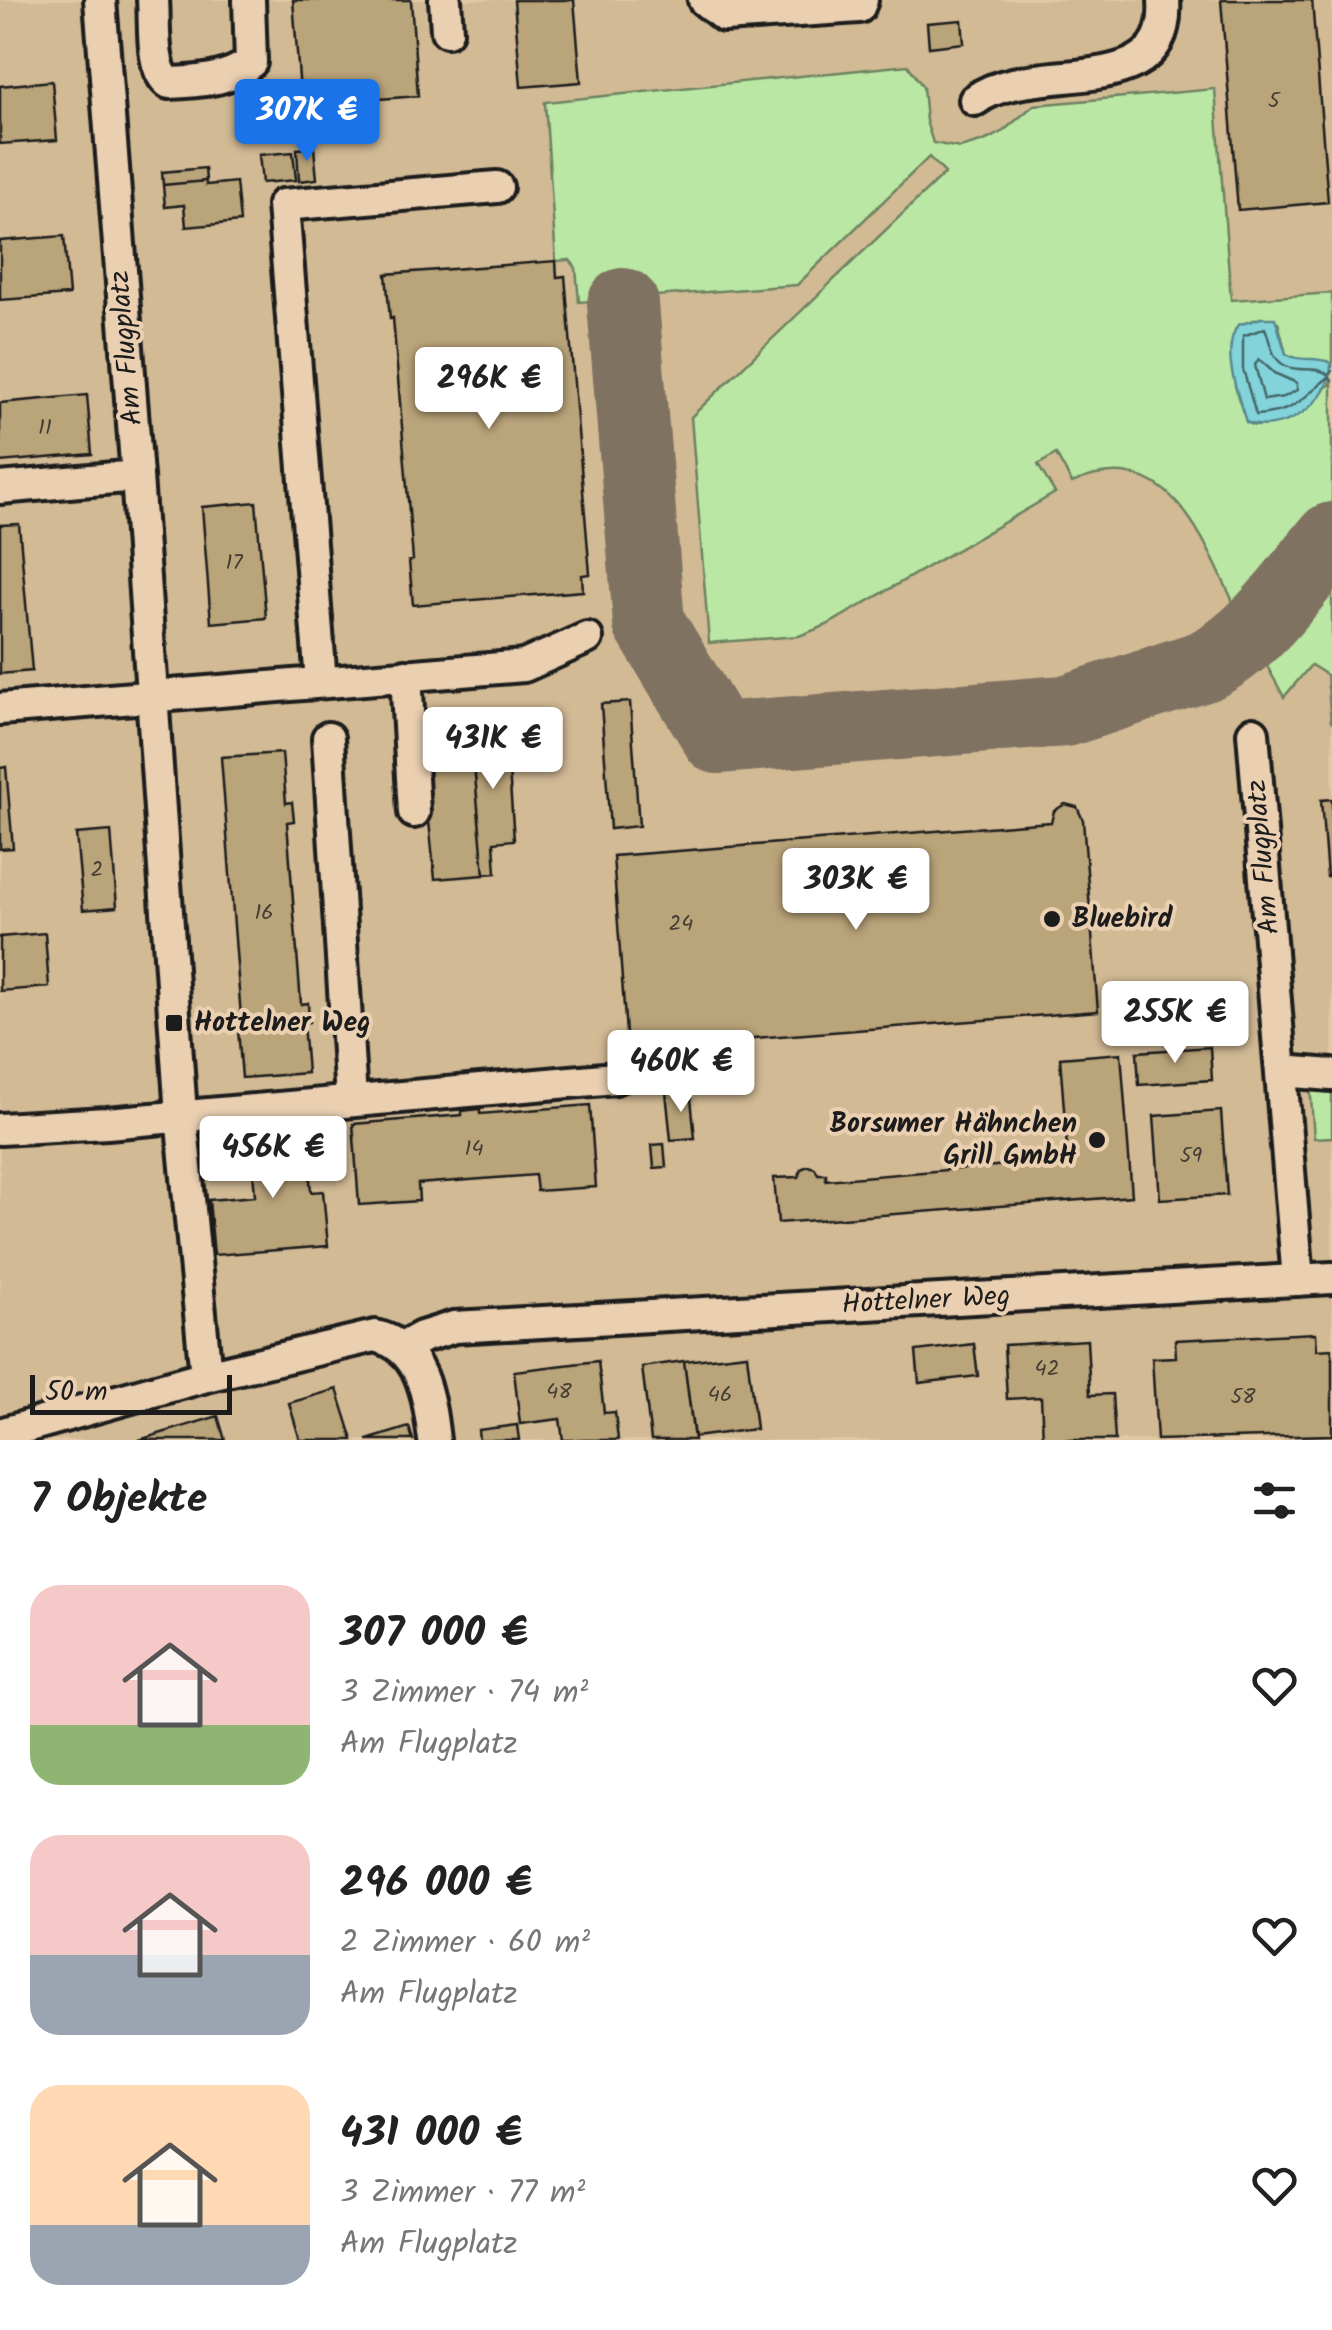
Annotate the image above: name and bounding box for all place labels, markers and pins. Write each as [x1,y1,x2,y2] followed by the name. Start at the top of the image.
[226,79,388,164] pin: 307K €
[408,347,570,432] pin: 296K €
[412,707,574,792] pin: 431K €
[775,848,937,933] pin: 303K €
[1072,897,1173,942] place label: Bluebird
[1041,908,1063,930] marker: Bluebird
[1094,981,1256,1066] pin: 255K €
[194,1001,371,1046] place label: Hottelner Weg
[163,1012,185,1034] marker: Hottelner Weg
[600,1030,762,1115] pin: 460K €
[830,1102,1077,1179] place label: Borsumer Hähnchen Grill GmbH
[192,1116,354,1201] pin: 456K €
[1086,1129,1108,1151] marker: Borsumer Hähnchen Grill GmbH

